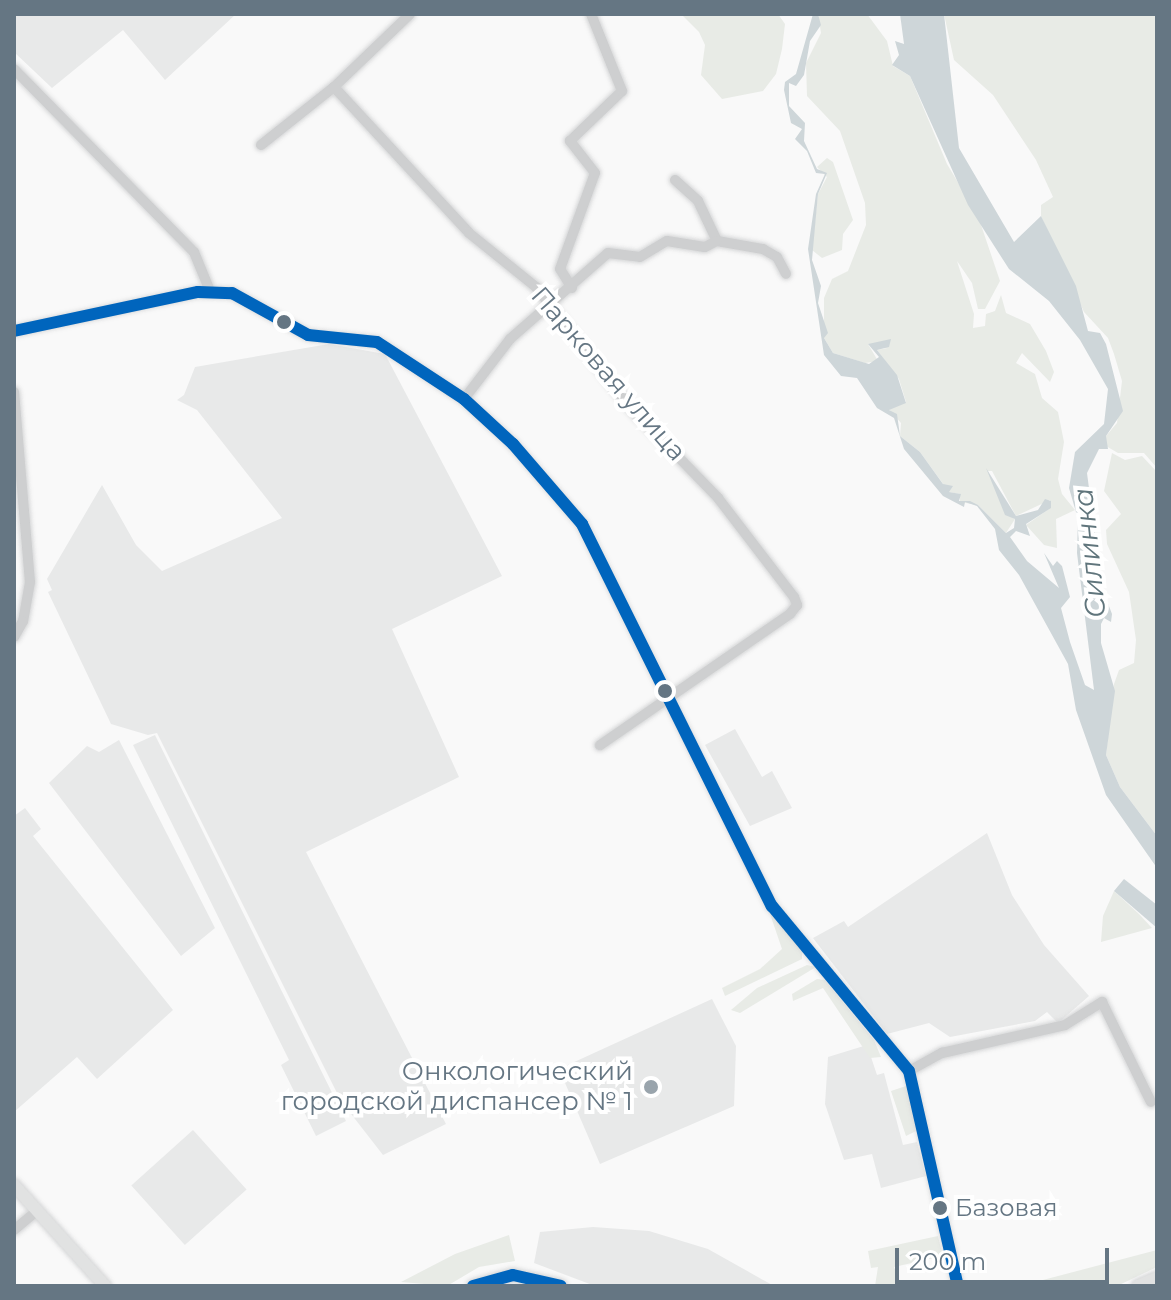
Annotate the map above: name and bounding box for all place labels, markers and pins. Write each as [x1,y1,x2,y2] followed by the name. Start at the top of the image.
[276,314,292,330] unlabelled marker
[657,683,673,699] unlabelled marker
[281,1056,633,1118] place label: Онкологический городской диспансер № 1
[640,1076,662,1098] marker: Онкологический городской диспансер № 1
[955,1194,1058,1222] place label: Базовая
[932,1200,948,1216] marker: Базовая

